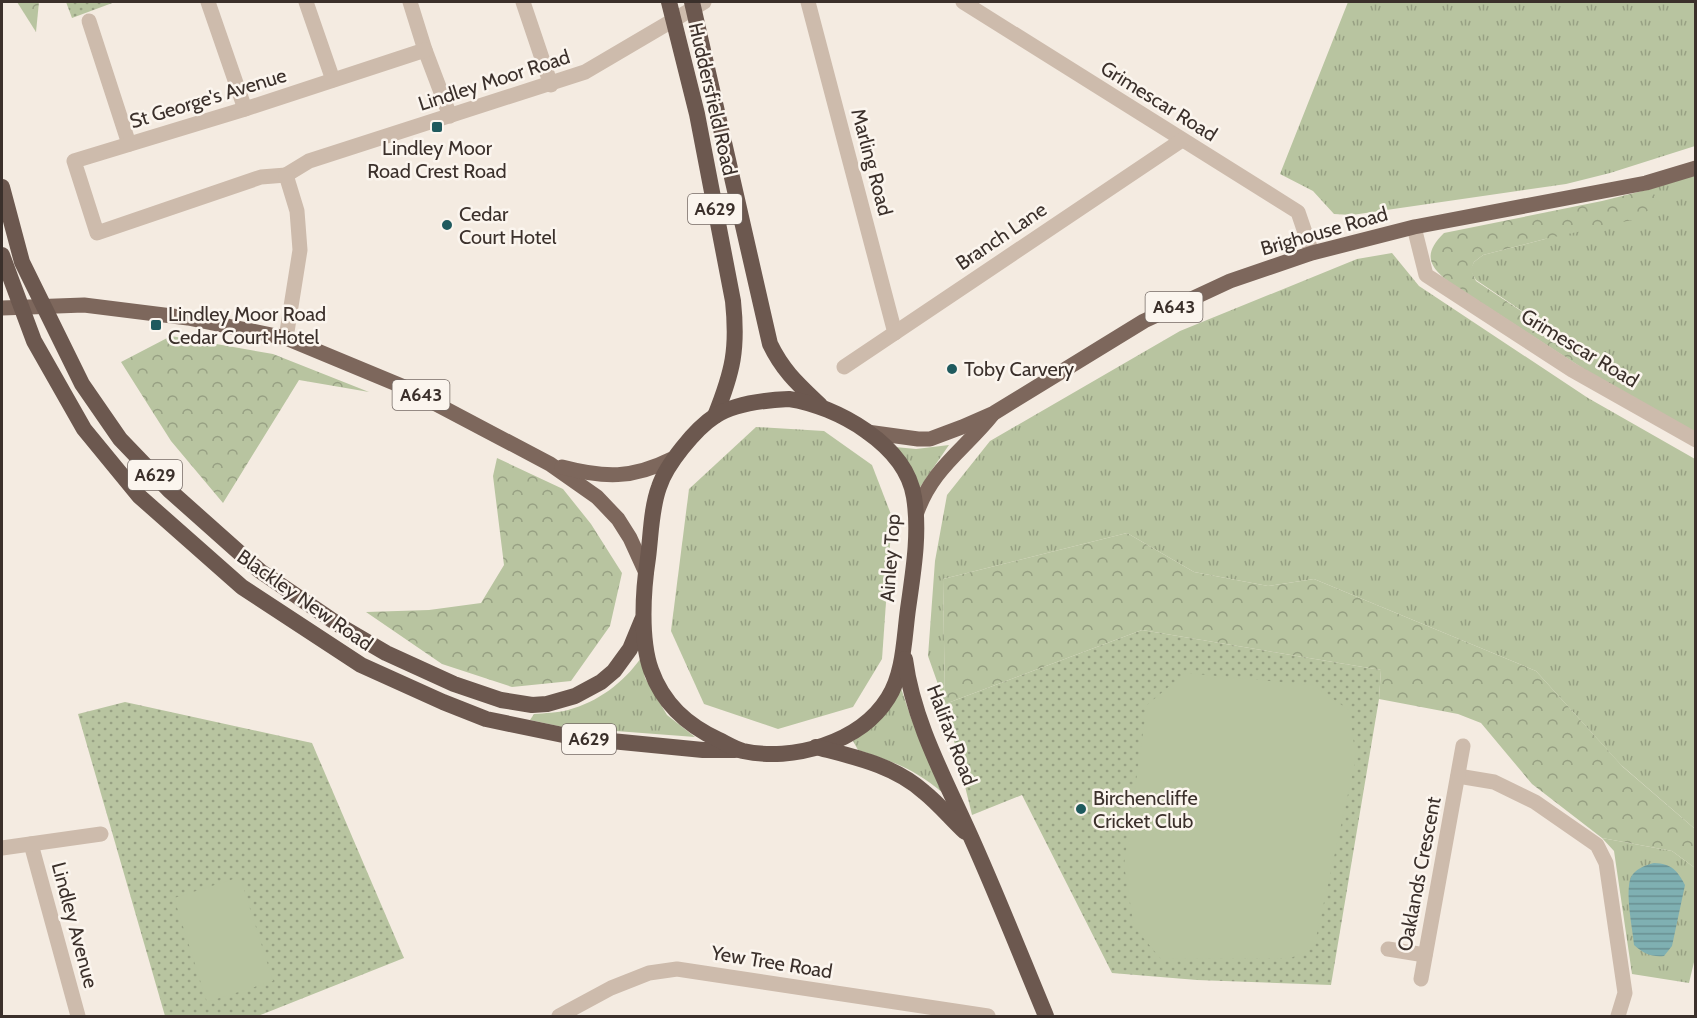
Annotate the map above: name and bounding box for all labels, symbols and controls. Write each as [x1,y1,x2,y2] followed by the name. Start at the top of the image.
[684,20,742,178] street label: Huddersfield Road
[415,44,573,116] street label: Lindley Moor Road
[1096,56,1222,146] street label: Grimescar Road
[127,63,289,133] street label: St George's Avenue
[846,106,898,218] street label: Marling Road
[430,120,444,134] marker: Lindley Moor Road Crest Road
[367,136,507,183] place label: Lindley Moor Road Crest Road
[688,194,742,224] road number: A629
[951,197,1051,275] street label: Branch Lane
[1258,201,1390,261] street label: Brighouse Road
[459,202,557,249] place label: Cedar Court Hotel
[440,218,454,232] marker: Cedar Court Hotel
[1146,292,1202,322] road number: A643
[168,302,326,349] place label: Lindley Moor Road Cedar Court Hotel
[1517,304,1643,392] street label: Grimescar Road
[149,318,163,332] marker: Lindley Moor Road Cedar Court Hotel
[964,357,1074,381] place label: Toby Carvery
[945,362,959,376] marker: Toby Carvery
[392,380,450,410] road number: A643
[128,460,182,490] road number: A629
[875,513,905,603] street label: Ainley Top
[233,544,377,656] street label: Blackley New Road
[922,681,982,789] street label: Halifax Road
[562,724,616,754] road number: A629
[1093,786,1198,833] place label: Birchencliffe Cricket Club
[1392,794,1446,953] street label: Oaklands Crescent
[1074,802,1088,816] marker: Birchencliffe Cricket Club
[47,859,103,991] street label: Lindley Avenue
[709,940,834,983] street label: Yew Tree Road

